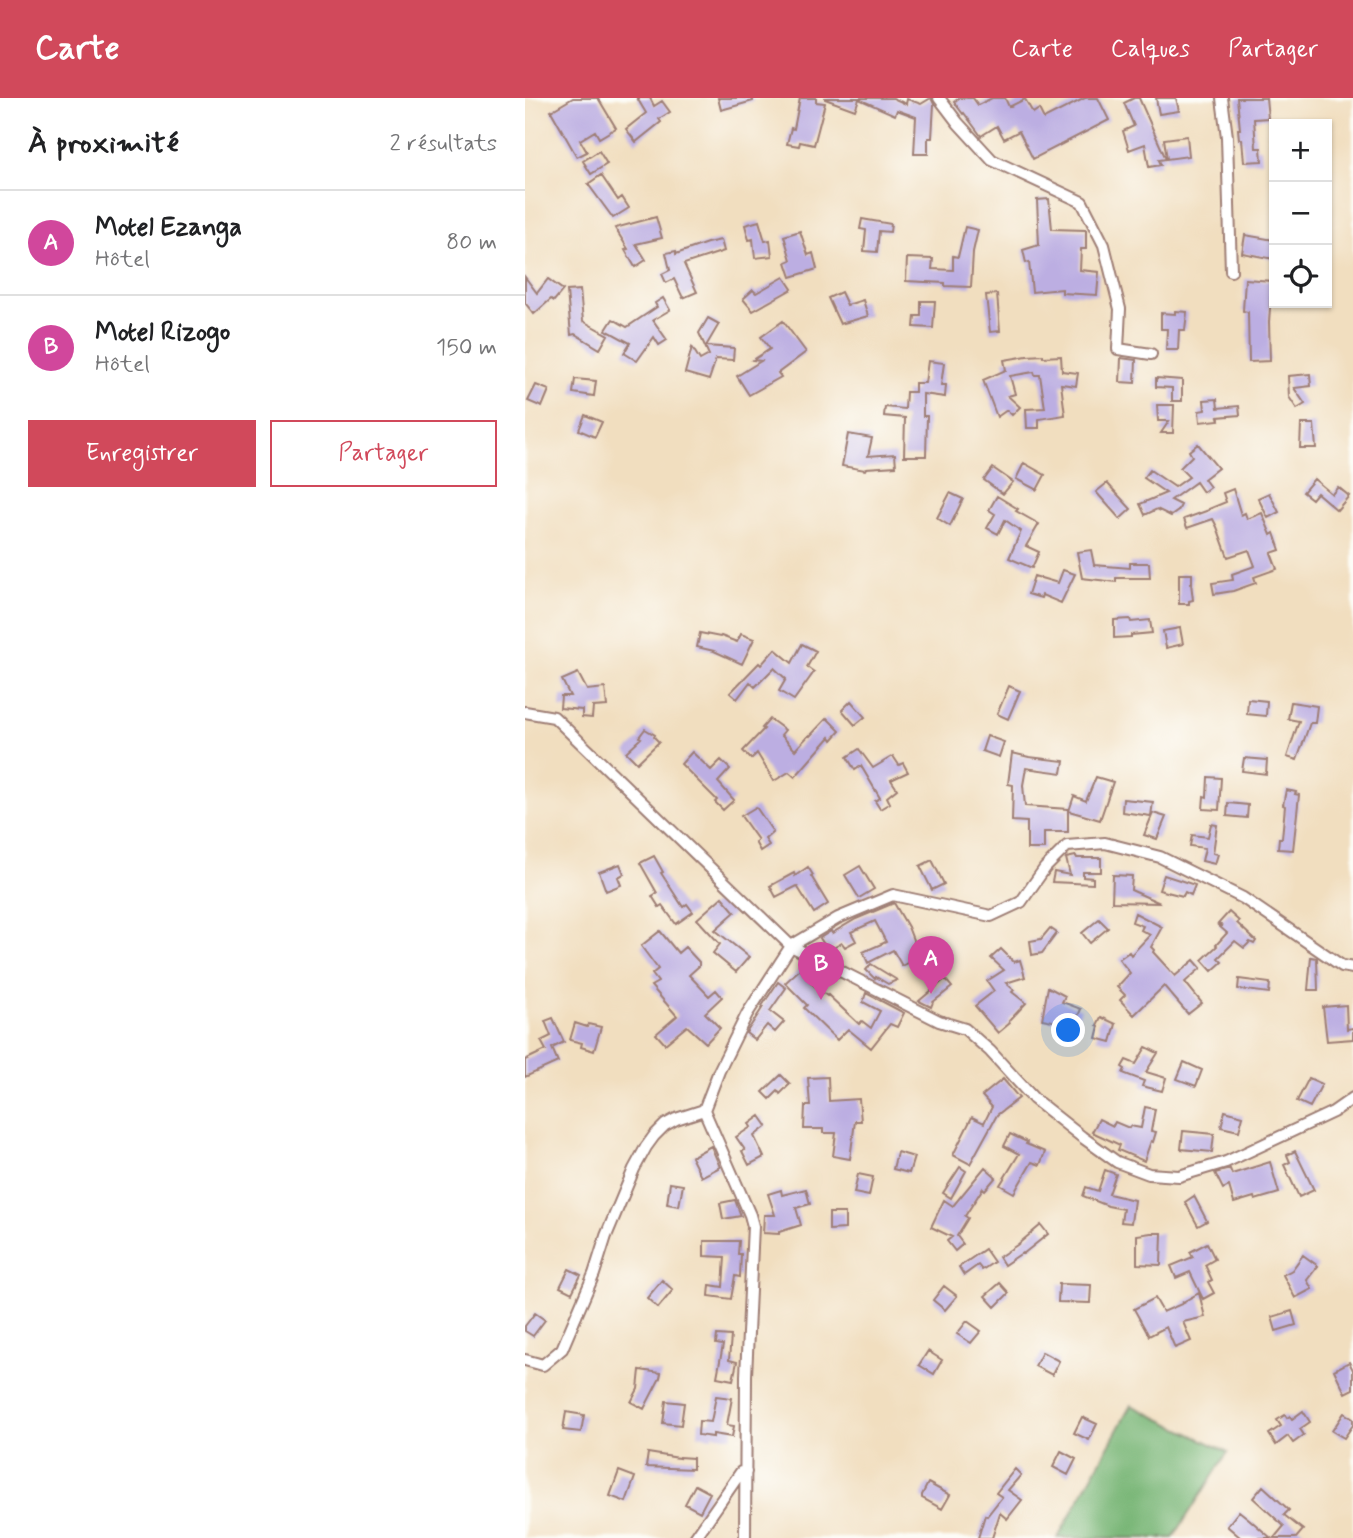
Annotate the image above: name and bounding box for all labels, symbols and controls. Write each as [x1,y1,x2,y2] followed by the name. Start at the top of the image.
[35,27,120,71] text: Carte
[1011,34,1073,65] text: Carte
[1111,34,1190,65] text: Calques
[1228,34,1318,65] text: Partager
[1269,119,1332,308] map controls
[1269,119,1332,182] button: +
[28,124,179,163] text: À proximité
[389,129,497,159] text: 2 résultats
[1269,182,1332,245] button: −
[95,211,242,245] text: Motel Ezanga
[43,228,59,258] text: A
[446,228,497,258] text: 80 m
[95,245,150,275] text: Hôtel
[1269,245,1332,308] button: locate
[95,316,230,350] text: Motel Rizogo
[44,333,58,363] text: B
[436,333,497,363] text: 150 m
[95,350,150,380] text: Hôtel
[28,420,256,487] button: Enregistrer
[270,420,497,487] button: Partager
[908,936,954,994] pin: A
[798,942,844,1000] pin: B
[1051,1013,1085,1047] your location

